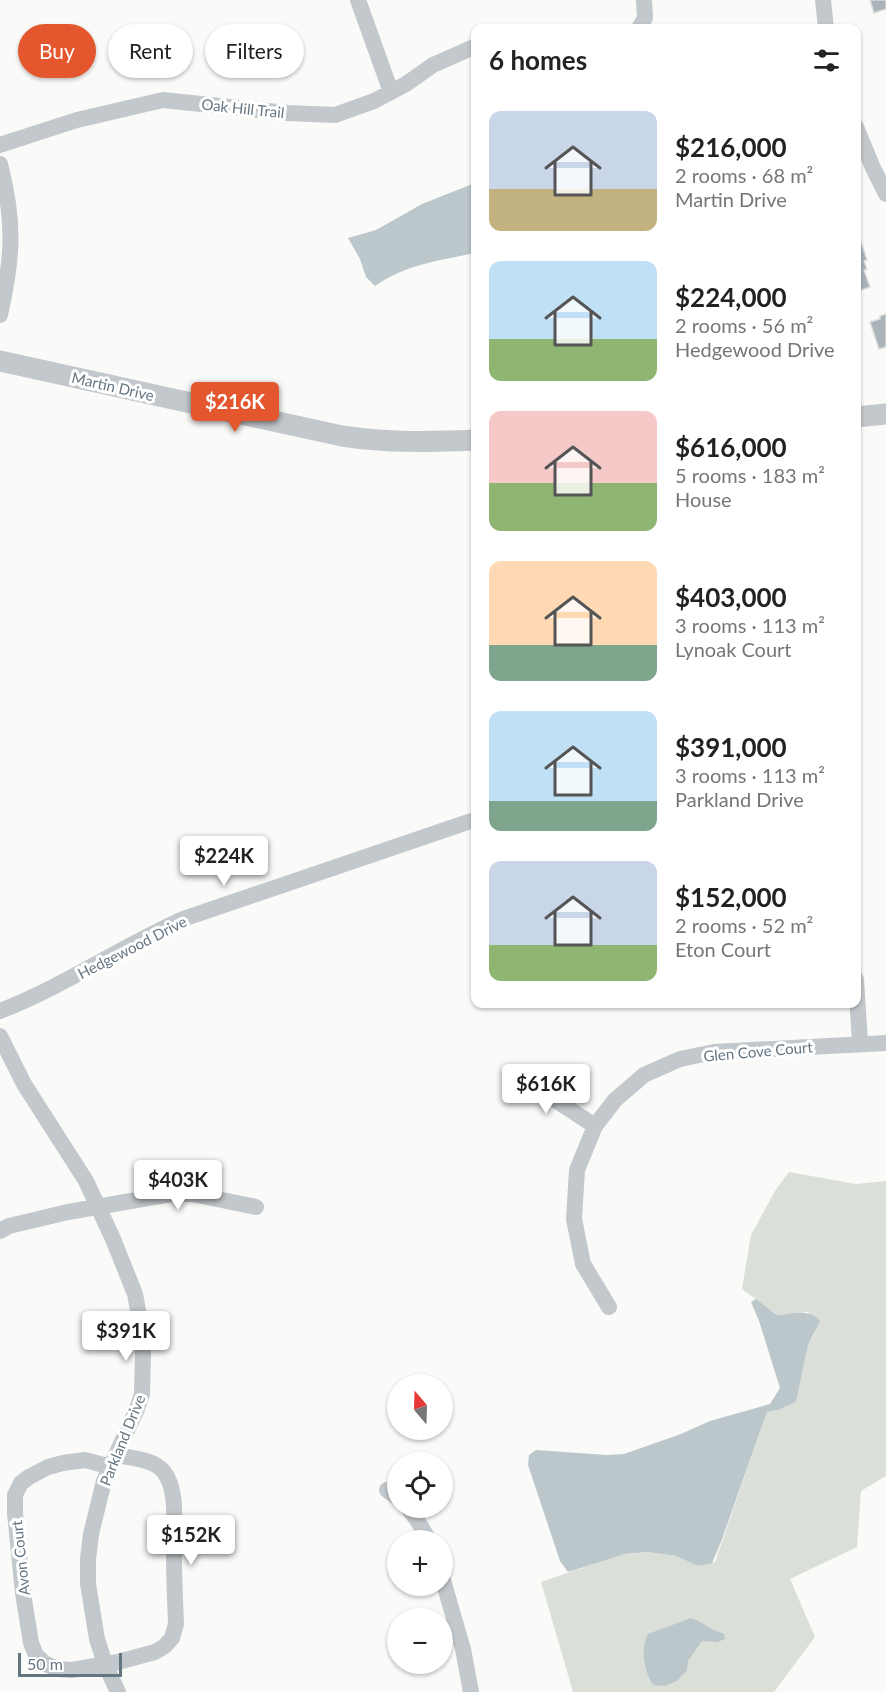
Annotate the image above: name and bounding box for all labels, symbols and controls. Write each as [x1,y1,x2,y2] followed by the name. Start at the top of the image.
[18,24,96,78] chip: Buy
[108,24,193,78] chip: Rent
[205,24,304,78] chip: Filters
[489,44,587,76] text: 6 homes
[810,44,843,77] icon: filters
[201,95,285,121] street label: Oak Hill Trail
[675,131,787,163] text: $216,000
[537,135,609,207] icon: home
[675,163,813,187] text: 2 rooms · 68 m²
[675,187,787,211] text: Martin Drive
[675,281,787,313] text: $224,000
[537,285,609,357] icon: home
[675,313,813,337] text: 2 rooms · 56 m²
[675,337,835,361] text: Hedgewood Drive
[70,368,156,404] street label: Martin Drive
[193,382,277,433] pin: $216K
[205,389,265,413] text: $216K
[675,431,787,463] text: $616,000
[537,435,609,507] icon: home
[675,463,825,487] text: 5 rooms · 183 m²
[675,487,732,511] text: House
[675,581,787,613] text: $403,000
[537,585,609,657] icon: home
[675,613,825,637] text: 3 rooms · 113 m²
[675,637,792,661] text: Lynoak Court
[675,731,787,763] text: $391,000
[537,735,609,807] icon: home
[675,763,825,787] text: 3 rooms · 113 m²
[675,787,804,811] text: Parkland Drive
[182,836,266,887] pin: $224K
[194,843,254,867] text: $224K
[675,881,787,913] text: $152,000
[537,885,609,957] icon: home
[75,912,190,982] street label: Hedgewood Drive
[675,913,813,937] text: 2 rooms · 52 m²
[675,937,771,961] text: Eton Court
[703,1037,814,1065] street label: Glen Cove Court
[504,1064,588,1115] pin: $616K
[516,1071,576,1095] text: $616K
[136,1160,220,1211] pin: $403K
[148,1167,208,1191] text: $403K
[84,1311,168,1362] pin: $391K
[96,1318,156,1342] text: $391K
[387,1374,453,1440] north arrow
[387,1374,453,1674] map controls
[96,1392,148,1488] street label: Parkland Drive
[387,1452,453,1518] button: locate
[149,1515,233,1566] pin: $152K
[7,1519,33,1596] street label: Avon Court
[161,1522,221,1546] text: $152K
[387,1530,453,1596] button: +
[387,1608,453,1674] button: −
[18,1650,122,1678] scale bar
[27,1654,63,1673] text: 50 m

